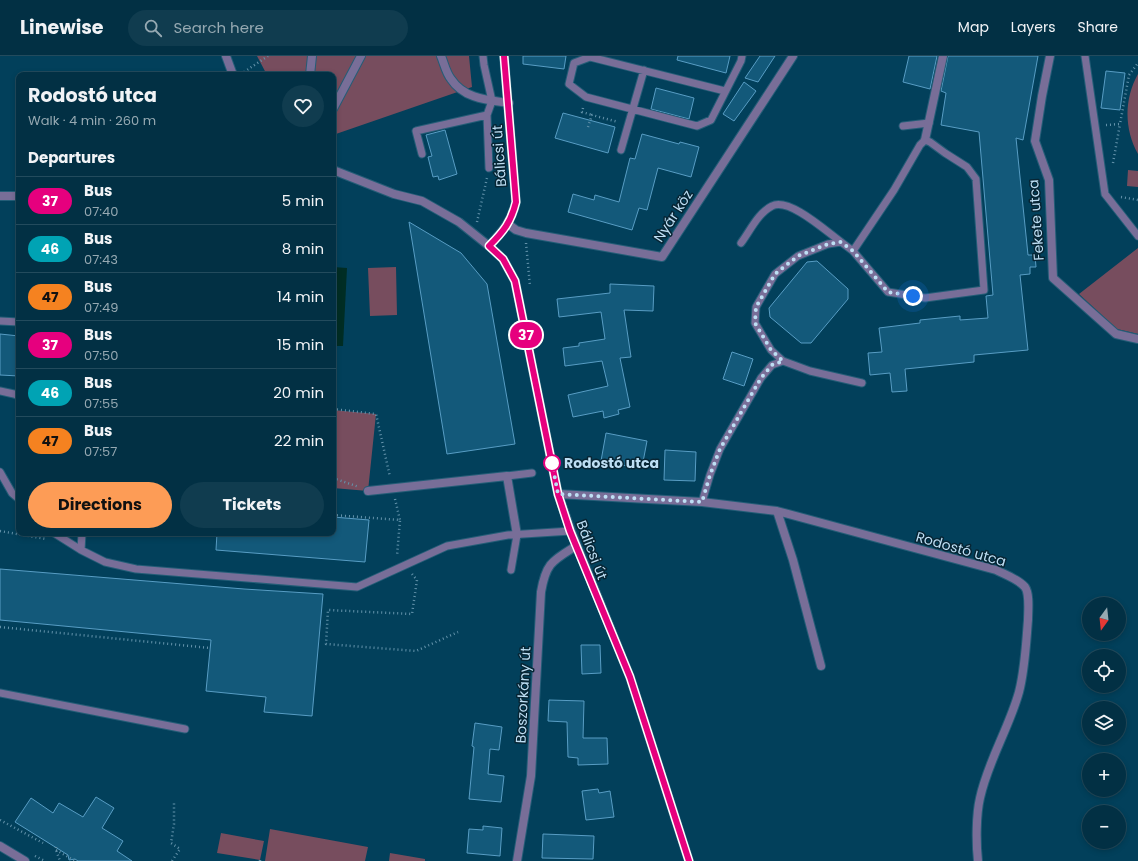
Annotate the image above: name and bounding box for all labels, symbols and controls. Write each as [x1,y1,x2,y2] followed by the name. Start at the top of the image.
[128,10,408,46] search box
[20,14,104,41] text: Linewise
[142,17,164,39] icon: search
[174,17,264,38] text: Search here
[958,17,989,37] text: Map
[1011,17,1055,37] text: Layers
[1077,17,1118,37] text: Share
[28,82,157,109] text: Rodostó utca
[282,85,324,127] button: heart
[28,111,156,130] text: Walk · 4 min · 260 m
[487,124,511,188] street label: Bálicsi út
[28,147,115,168] text: Departures
[1023,179,1049,261] street label: Fekete utca
[84,180,112,201] text: Bus
[649,186,697,246] street label: Nyár köz
[282,190,324,211] text: 5 min
[42,191,58,211] text: 37
[84,202,118,221] text: 07:40
[84,228,112,249] text: Bus
[282,238,324,259] text: 8 min
[41,239,59,259] text: 46
[84,250,118,269] text: 07:43
[84,276,112,297] text: Bus
[277,286,324,307] text: 14 min
[903,286,923,306] your location
[42,287,58,307] text: 47
[84,298,118,317] text: 07:49
[508,322,544,348] line badge: 37
[84,324,112,345] text: Bus
[518,325,534,345] text: 37
[277,334,324,355] text: 15 min
[42,335,58,355] text: 37
[84,346,118,365] text: 07:50
[84,372,112,393] text: Bus
[273,382,324,403] text: 20 min
[41,383,59,403] text: 46
[84,394,118,413] text: 07:55
[84,420,112,441] text: Bus
[274,430,324,451] text: 22 min
[42,431,58,451] text: 47
[84,442,117,461] text: 07:57
[564,453,659,473] place label: Rodostó utca
[543,454,561,472] marker: Rodostó utca
[28,482,172,528] button: Directions
[180,482,324,528] button: Tickets
[572,517,612,583] street label: Bálicsi út
[914,527,1008,571] street label: Rodostó utca
[1082,597,1126,641] north arrow
[1082,597,1126,849] map controls
[510,646,536,744] street label: Boszorkány út
[1082,649,1126,693] button: locate
[1082,701,1126,745] button: layers
[1082,753,1126,797] button: +
[1082,805,1126,849] button: −

